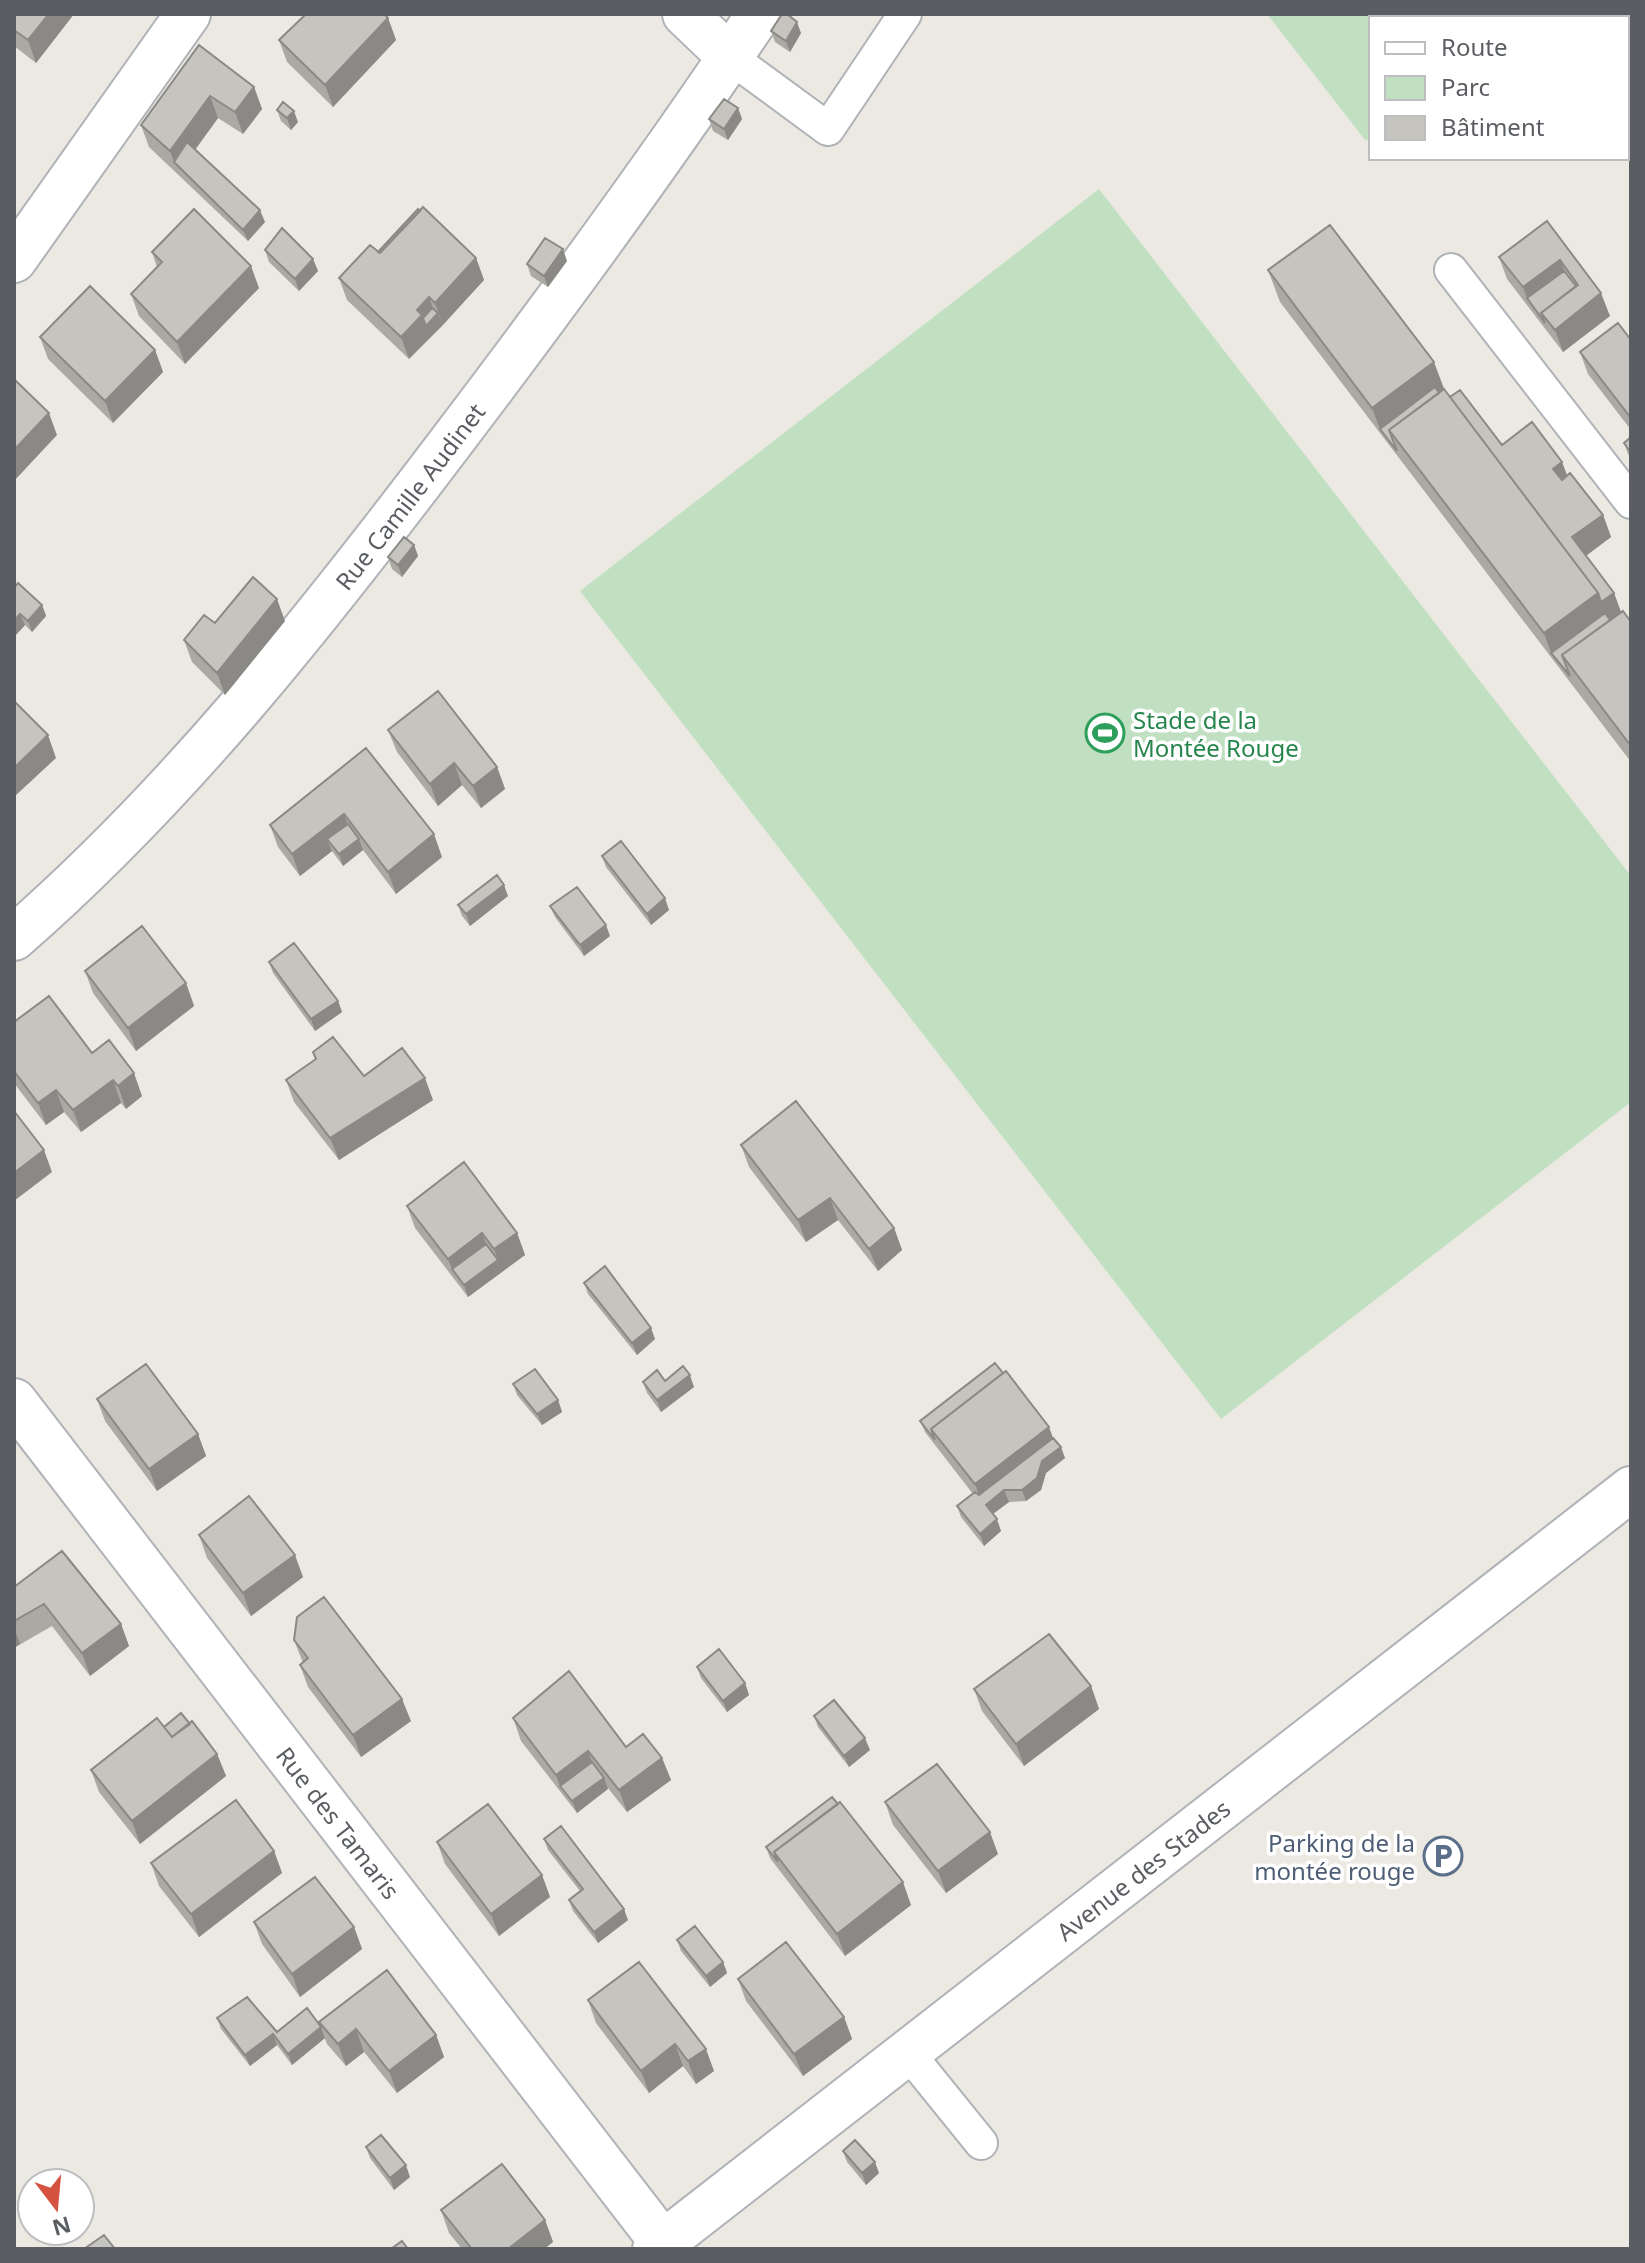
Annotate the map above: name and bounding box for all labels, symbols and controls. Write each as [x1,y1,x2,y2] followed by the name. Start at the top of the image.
[1369,16,1629,160] legend
[1441,30,1507,63] text: Route
[1441,70,1490,103] text: Parc
[1441,110,1545,143] text: Bâtiment
[327,396,492,596] street label: Rue Camille Audinet
[1133,703,1299,764] place label: Stade de la Montée Rouge
[1084,712,1126,754] sports icon: Stade de la Montée Rouge
[270,1739,408,1905] street label: Rue des Tamaris
[1049,1791,1236,1947] street label: Avenue des Stades
[1254,1826,1415,1887] place label: Parking de la montée rouge
[1422,1835,1464,1877] parking icon: Parking de la montée rouge
[16,2167,96,2247] north arrow
[49,2210,75,2244] text: N

